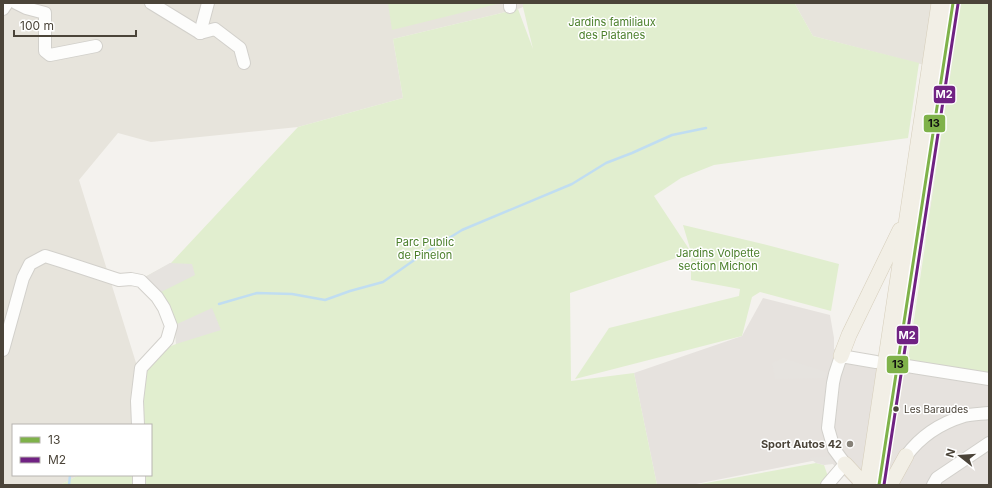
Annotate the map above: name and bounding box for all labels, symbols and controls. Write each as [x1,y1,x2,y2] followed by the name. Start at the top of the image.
[14,12,136,38] scale bar
[568,15,656,42] park label: Jardins familiaux des Platanes
[20,18,54,33] text: 100 m
[933,85,956,104] line badge: M2
[935,87,953,101] text: M2
[923,114,946,133] line badge: 13
[928,116,940,130] text: 13
[396,235,454,262] park label: Parc Public de Pinelon
[676,246,760,273] park label: Jardins Volpette section Michon
[896,325,919,345] line badge: M2
[898,328,916,342] text: M2
[886,355,909,374] line badge: 13
[892,357,904,371] text: 13
[904,403,968,415] place label: Les Baraudes
[891,404,901,414] marker: Les Baraudes
[12,424,152,476] legend
[48,432,60,447] text: 13
[940,436,980,476] north arrow
[761,437,842,451] place label: Sport Autos 42
[845,439,855,449] marker: Sport Autos 42
[943,447,958,459] text: N
[48,452,66,467] text: M2

